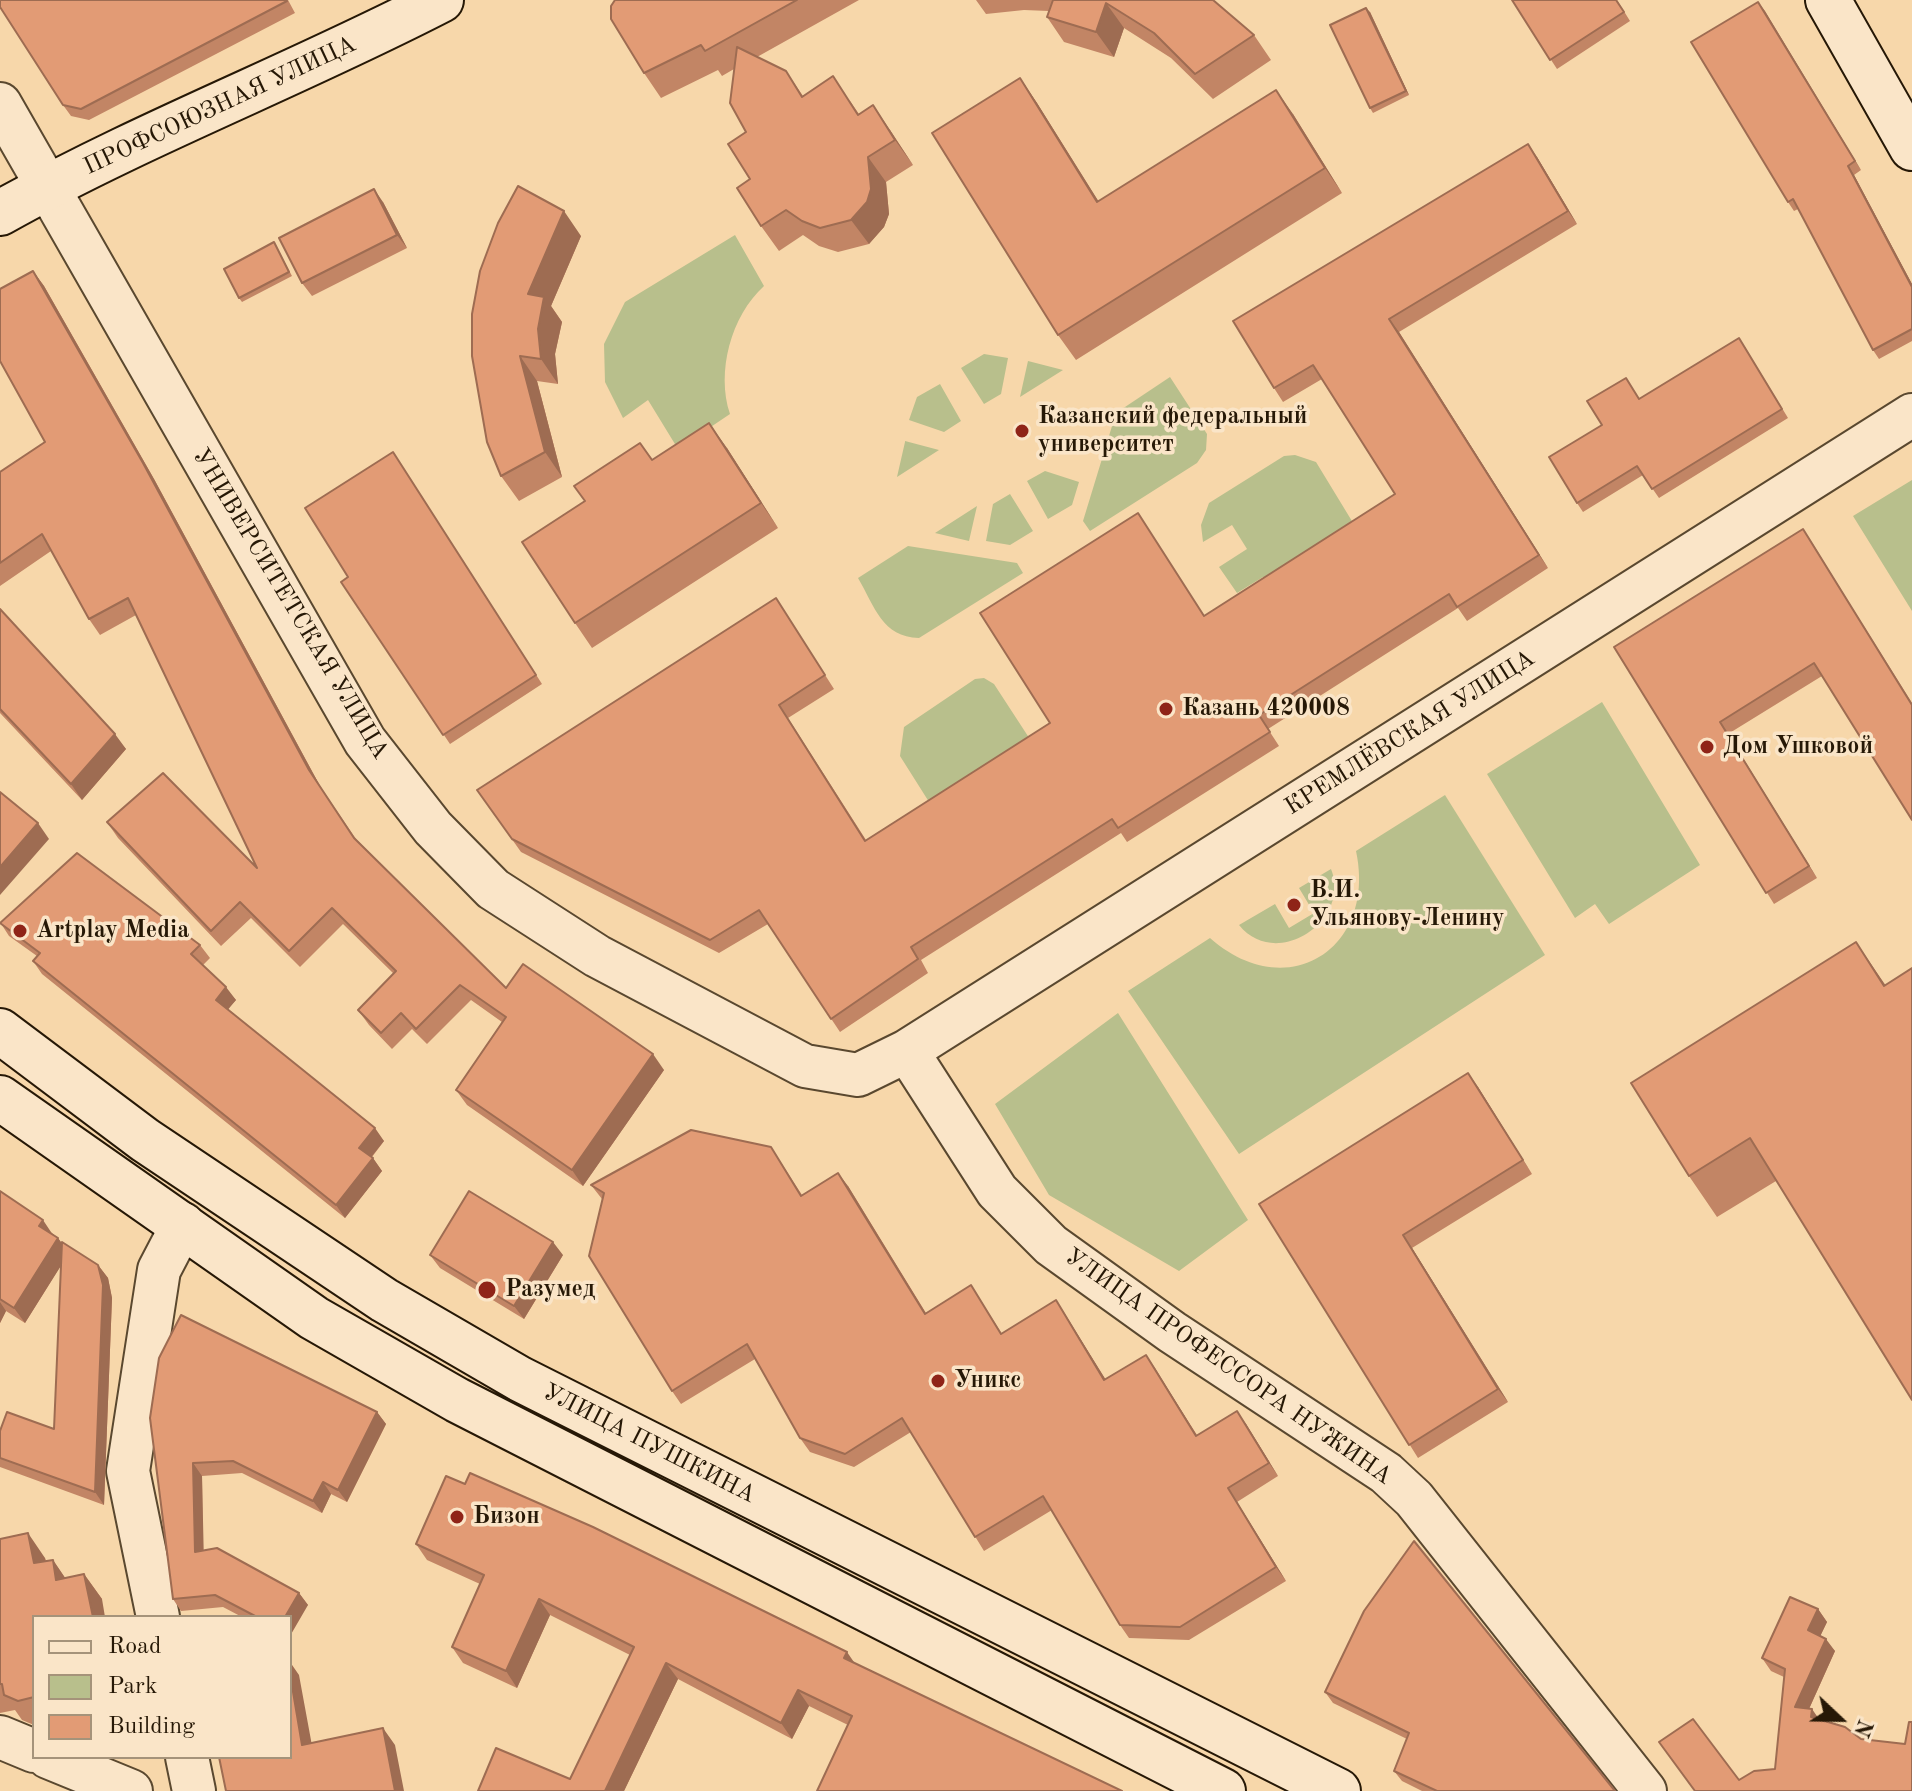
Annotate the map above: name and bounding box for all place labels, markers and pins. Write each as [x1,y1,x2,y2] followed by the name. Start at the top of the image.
[1038,403,1308,459] place label: Казанский федеральный университет
[1013,422,1031,440] marker: Казанский федеральный университет
[1182,695,1350,723] place label: Казань 420008
[1157,700,1175,718] marker: Казань 420008
[1723,733,1873,761] place label: Дом Ушковой
[1698,738,1716,756] marker: Дом Ушковой
[1310,877,1505,933] place label: В.И. Ульянову-Ленину
[1285,896,1303,914] marker: В.И. Ульянову-Ленину
[36,917,189,945] place label: Artplay Media
[11,922,29,940] marker: Artplay Media
[505,1276,595,1304] place label: Разумед
[476,1279,498,1301] marker: Разумед
[954,1367,1022,1395] place label: Уникс
[929,1372,947,1390] marker: Уникс
[473,1503,540,1531] place label: Бизон
[448,1508,466,1526] marker: Бизон

